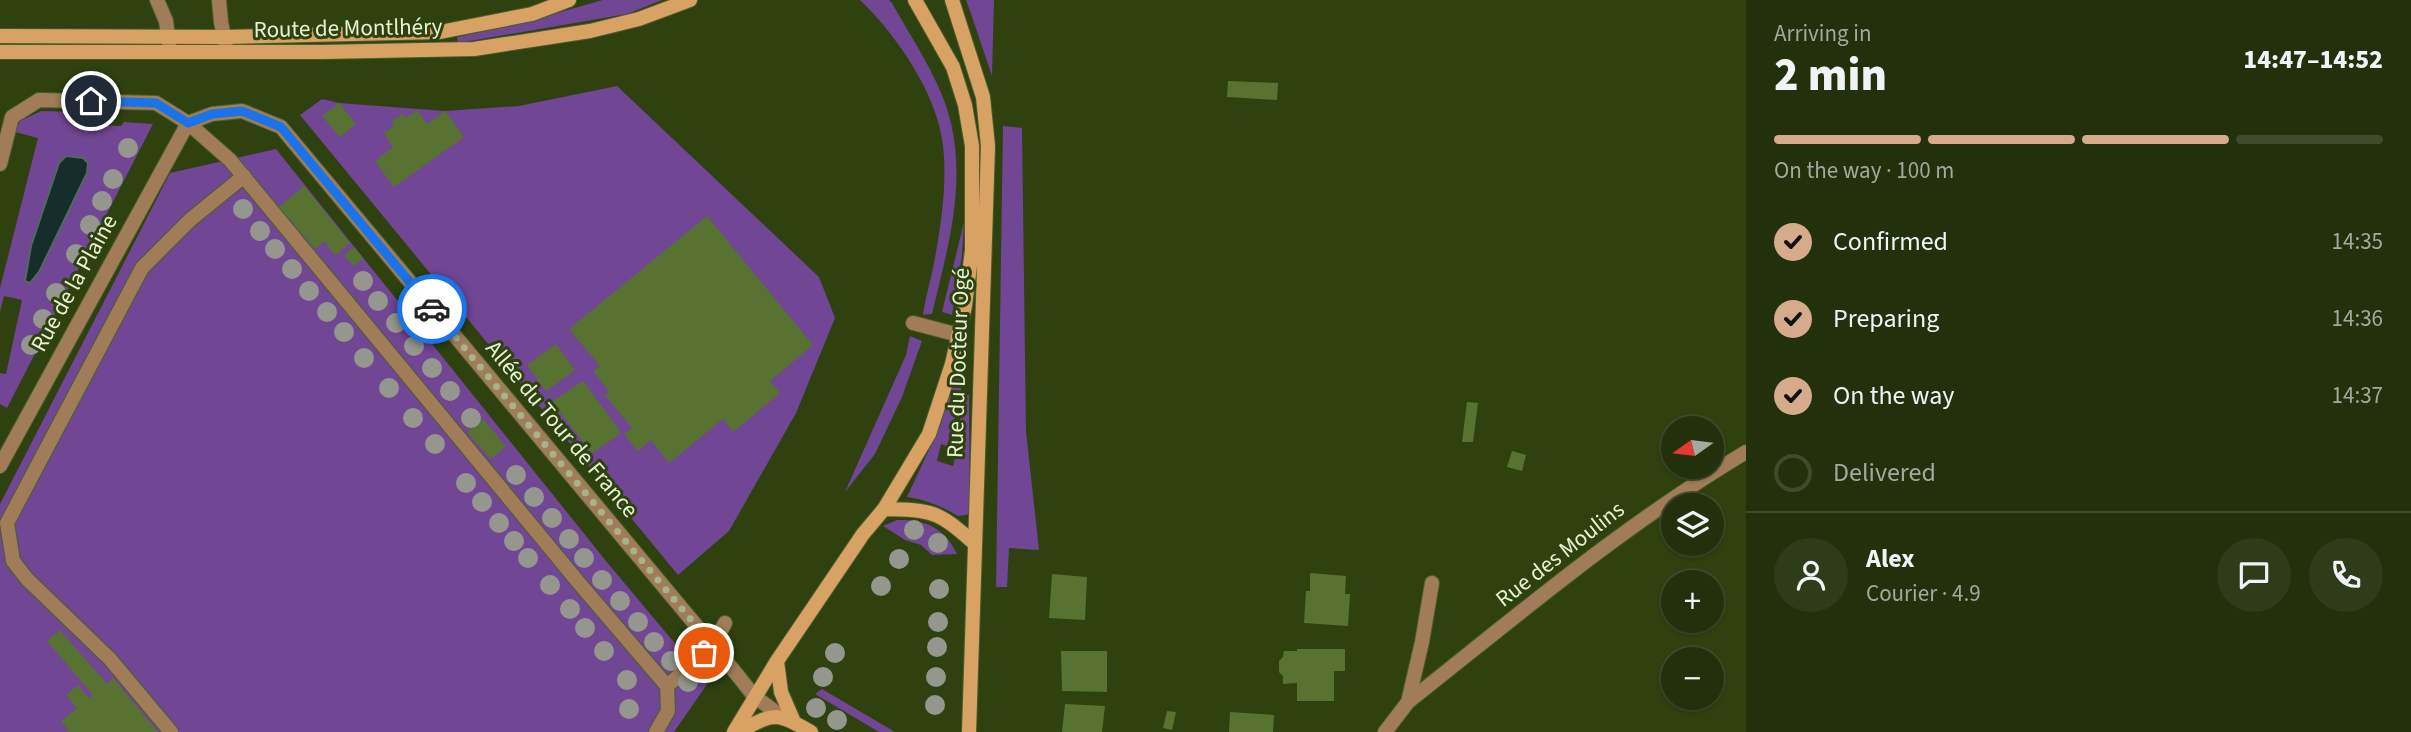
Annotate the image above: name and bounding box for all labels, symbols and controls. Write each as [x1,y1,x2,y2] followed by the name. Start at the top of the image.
[253,10,443,46] street label: Route de Montlhéry
[1774,17,1872,50] text: Arriving in
[2243,41,2383,78] text: 14:47–14:52
[1774,43,1887,108] text: 2 min
[61,71,121,131] pin
[72,82,110,120] icon: home
[1774,154,1954,187] text: On the way · 100 m
[23,208,125,358] street label: Rue de la Plaine
[1774,223,1812,261] icon: check
[1833,223,1948,260] text: Confirmed
[2332,225,2383,258] text: 14:35
[938,267,978,459] street label: Rue du Docteur Ogé
[397,274,467,344] courier
[413,290,451,328] icon: car
[1774,300,1812,338] icon: check
[1833,300,1939,337] text: Preparing
[2332,302,2383,335] text: 14:36
[478,333,646,525] street label: Allée du Tour de France
[1774,377,1812,415] icon: check
[1833,377,1954,414] text: On the way
[2332,379,2383,412] text: 14:37
[1661,416,1724,480] north arrow
[1661,416,1724,710] map controls
[1833,454,1936,491] text: Delivered
[1489,493,1631,615] street label: Rue des Moulins
[1661,493,1724,556] button: layers
[1774,538,1848,612] button: person
[2217,538,2291,612] button: chat
[2309,538,2383,612] button: phone
[1866,540,1915,577] text: Alex
[1661,570,1724,633] button: +
[1866,577,1981,610] text: Courier · 4.9
[674,623,734,683] pin
[685,634,723,672] icon: bag
[1661,647,1724,710] button: −

